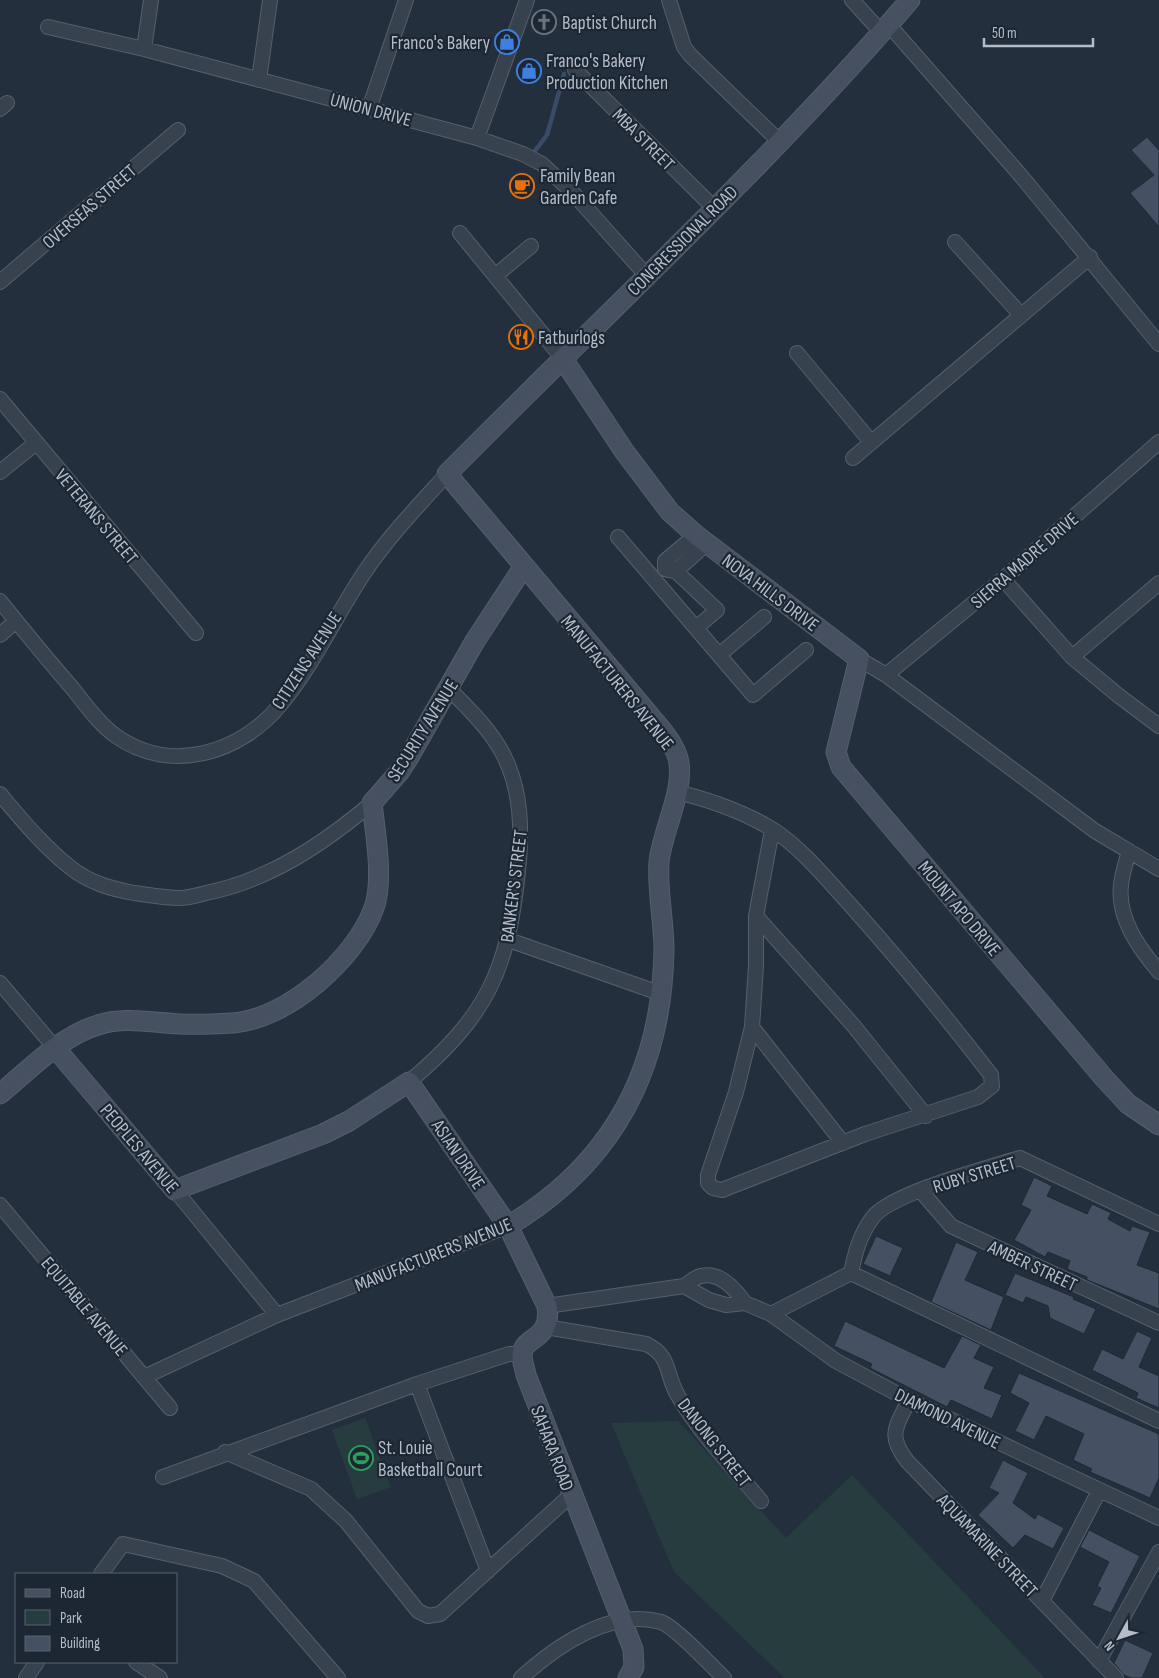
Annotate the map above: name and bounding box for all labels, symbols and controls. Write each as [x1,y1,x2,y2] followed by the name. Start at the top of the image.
[531,9,557,35] church icon: Baptist Church
[562,12,657,35] place label: Baptist Church
[984,15,1093,47] scale bar
[992,24,1017,43] text: 50 m
[494,29,520,55] shop icon: Franco's Bakery
[391,32,491,55] place label: Franco's Bakery
[546,50,668,95] place label: Franco's Bakery Production Kitchen
[516,58,542,84] shop icon: Franco's Bakery Production Kitchen
[327,89,414,132] street label: UNION DRIVE
[607,104,679,176] street label: MBA STREET
[38,160,142,254] street label: OVERSEAS STREET
[540,165,617,210] place label: Family Bean Garden Cafe
[509,173,535,199] cafe icon: Family Bean Garden Cafe
[623,181,743,301] street label: CONGRESSIONAL ROAD
[508,324,534,350] restaurant icon: Fatburlogs
[538,327,605,350] place label: Fatburlogs
[49,465,143,570] street label: VETERANS STREET
[966,508,1084,614] street label: SIERRA MADRE DRIVE
[717,549,823,637] street label: NOVA HILLS DRIVE
[267,608,347,714] street label: CITIZENS AVENUE
[555,611,678,755] street label: MANUFACTURERS AVENUE
[383,675,464,786] street label: SECURITY AVENUE
[496,828,533,944] street label: BANKER'S STREET
[912,857,1005,961] street label: MOUNT APO DRIVE
[95,1099,183,1198] street label: PEOPLES AVENUE
[425,1115,489,1194] street label: ASIAN DRIVE
[930,1152,1019,1199] street label: RUBY STREET
[352,1213,515,1297] street label: MANUFACTURERS AVENUE
[983,1235,1081,1297] street label: AMBER STREET
[36,1253,132,1361] street label: EQUITABLE AVENUE
[891,1384,1004,1455] street label: DIAMOND AVENUE
[672,1394,756,1492] street label: DANONG STREET
[525,1403,578,1494] street label: SAHARA ROAD
[378,1437,483,1482] place label: St. Louie Basketball Court
[348,1445,374,1471] sports icon: St. Louie Basketball Court
[931,1489,1042,1603] street label: AQUAMARINE STREET
[15,1573,178,1663] legend
[60,1584,85,1603] text: Road
[60,1609,82,1628] text: Park
[1094,1613,1144,1663] north arrow
[60,1634,100,1653] text: Building
[1101,1638,1118,1654] text: N

